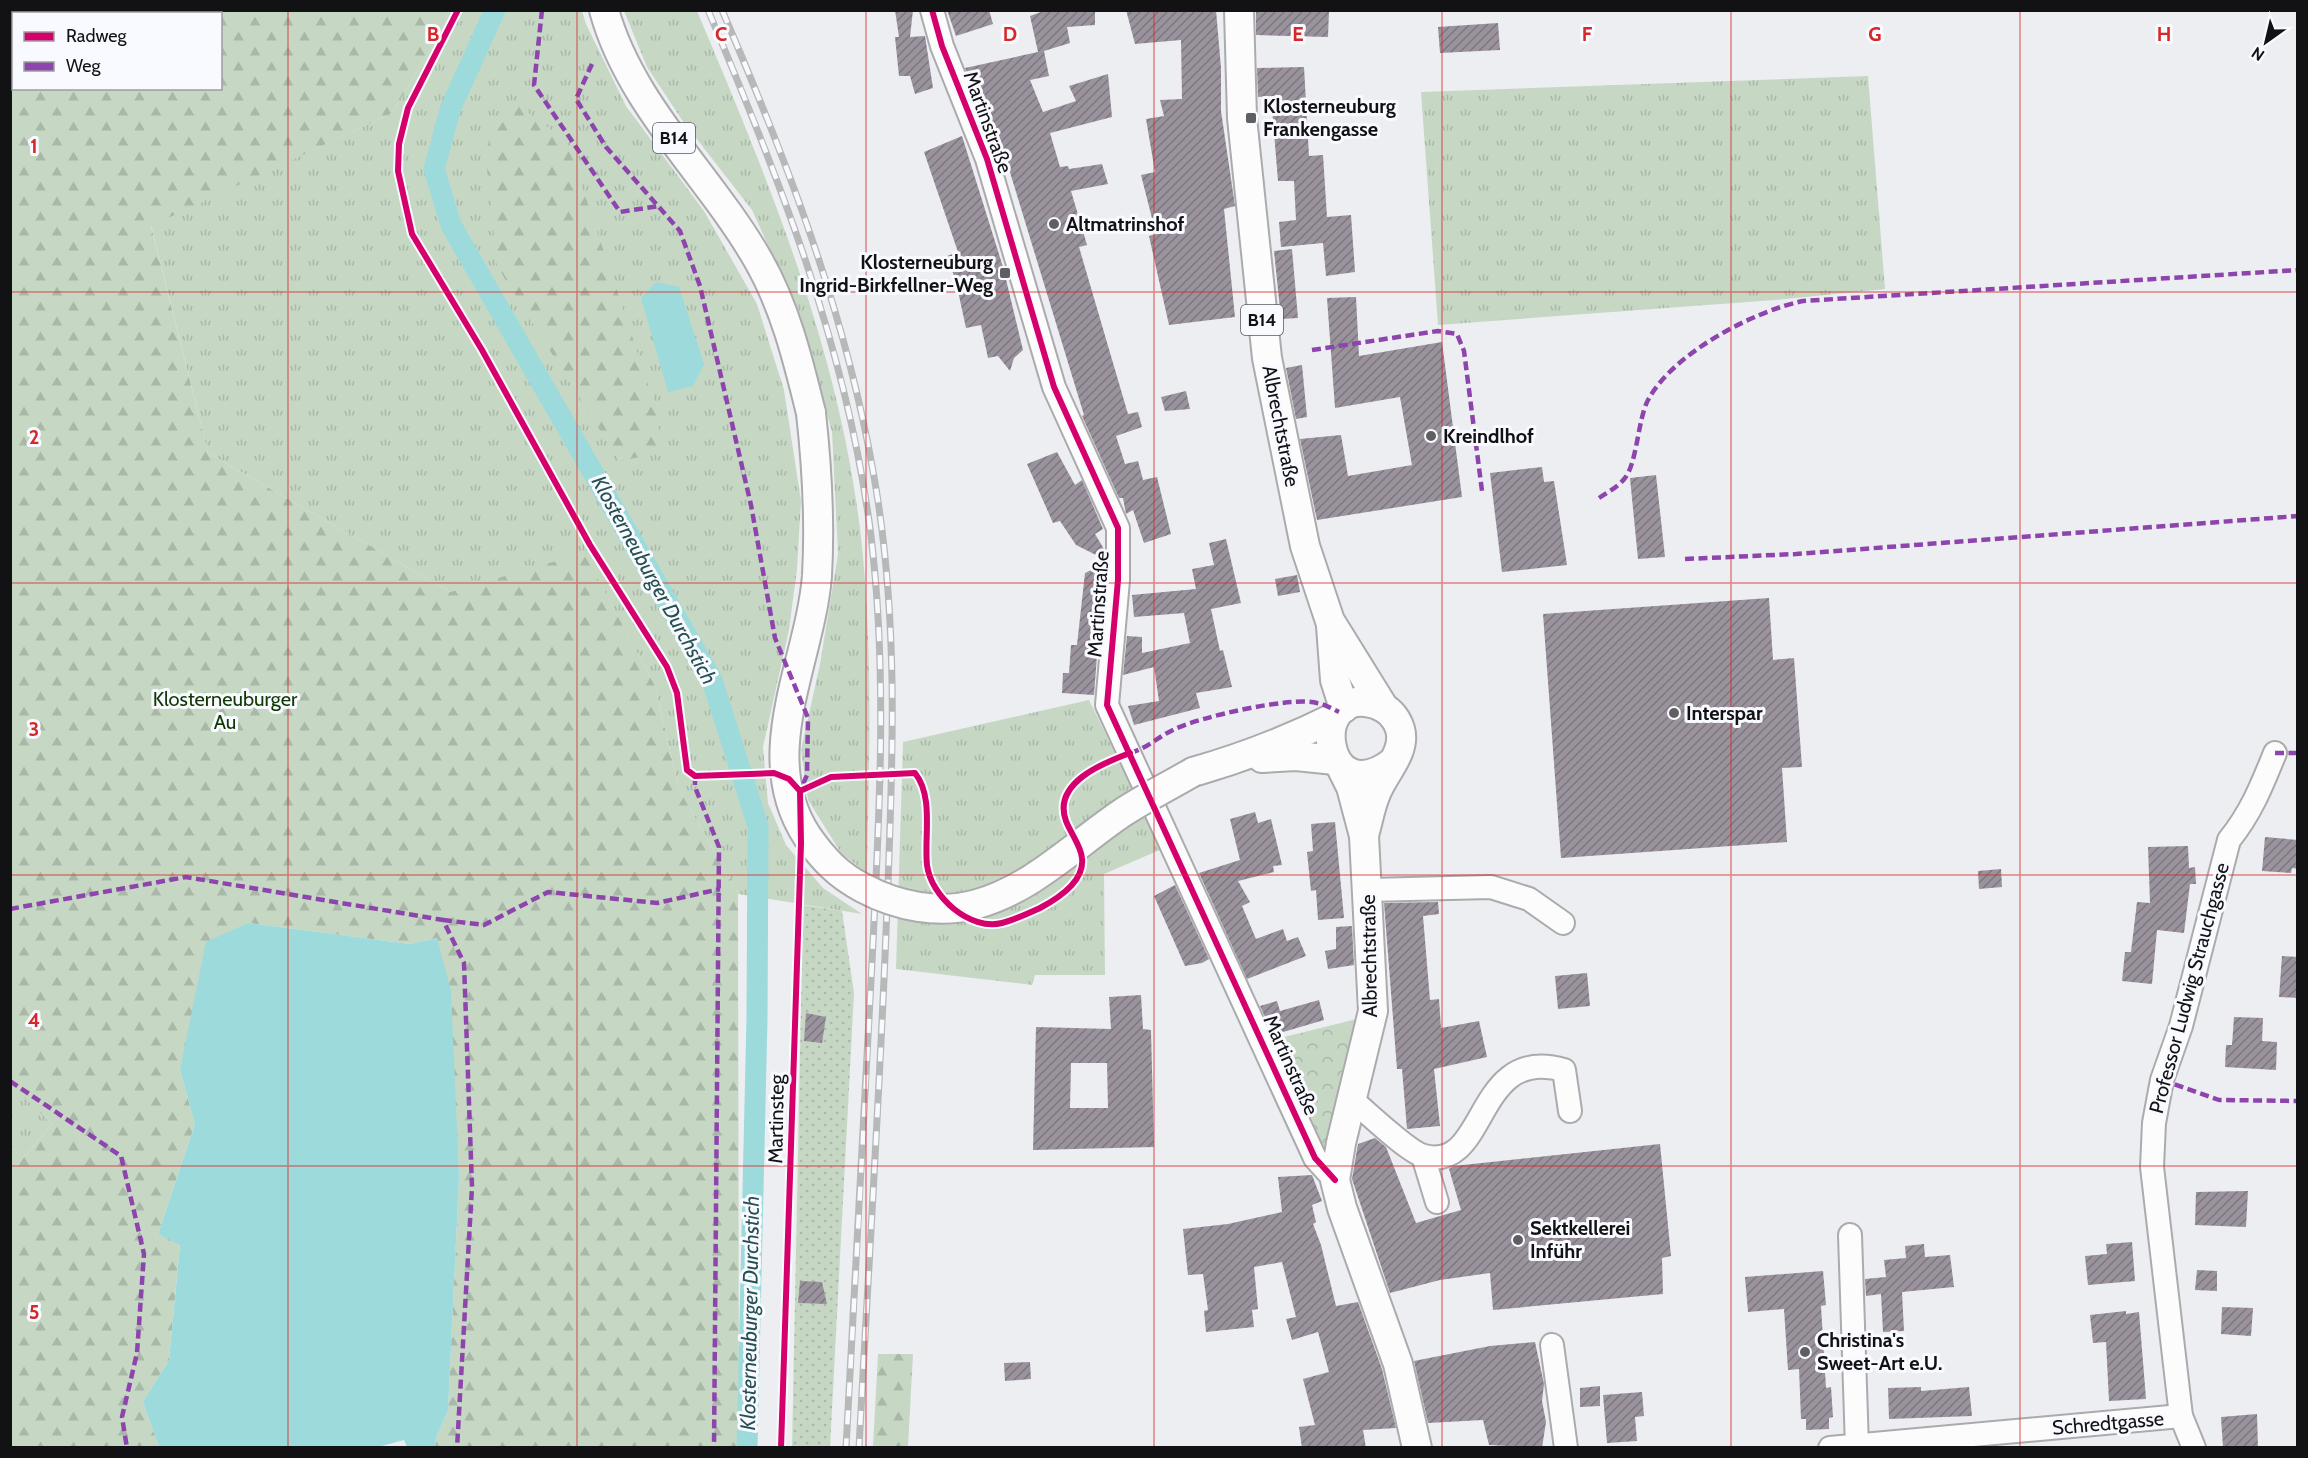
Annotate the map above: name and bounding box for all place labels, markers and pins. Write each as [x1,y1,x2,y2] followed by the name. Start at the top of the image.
[1263,94,1396,141] place label: Klosterneuburg Frankengasse
[1244,111,1258,125] marker: Klosterneuburg Frankengasse
[1066,212,1185,236] place label: Altmatrinshof
[1047,217,1061,231] marker: Altmatrinshof
[799,250,993,297] place label: Klosterneuburg Ingrid-Birkfellner-Weg
[998,266,1012,280] marker: Klosterneuburg Ingrid-Birkfellner-Weg
[1443,424,1534,448] place label: Kreindlhof
[1424,429,1438,443] marker: Kreindlhof
[1686,701,1763,725] place label: Interspar
[1667,706,1681,720] marker: Interspar
[1530,1216,1630,1263] place label: Sektkellerei Inführ
[1511,1233,1525,1247] marker: Sektkellerei Inführ
[1817,1328,1942,1375] place label: Christina's Sweet-Art e.U.
[1798,1345,1812,1359] marker: Christina's Sweet-Art e.U.

